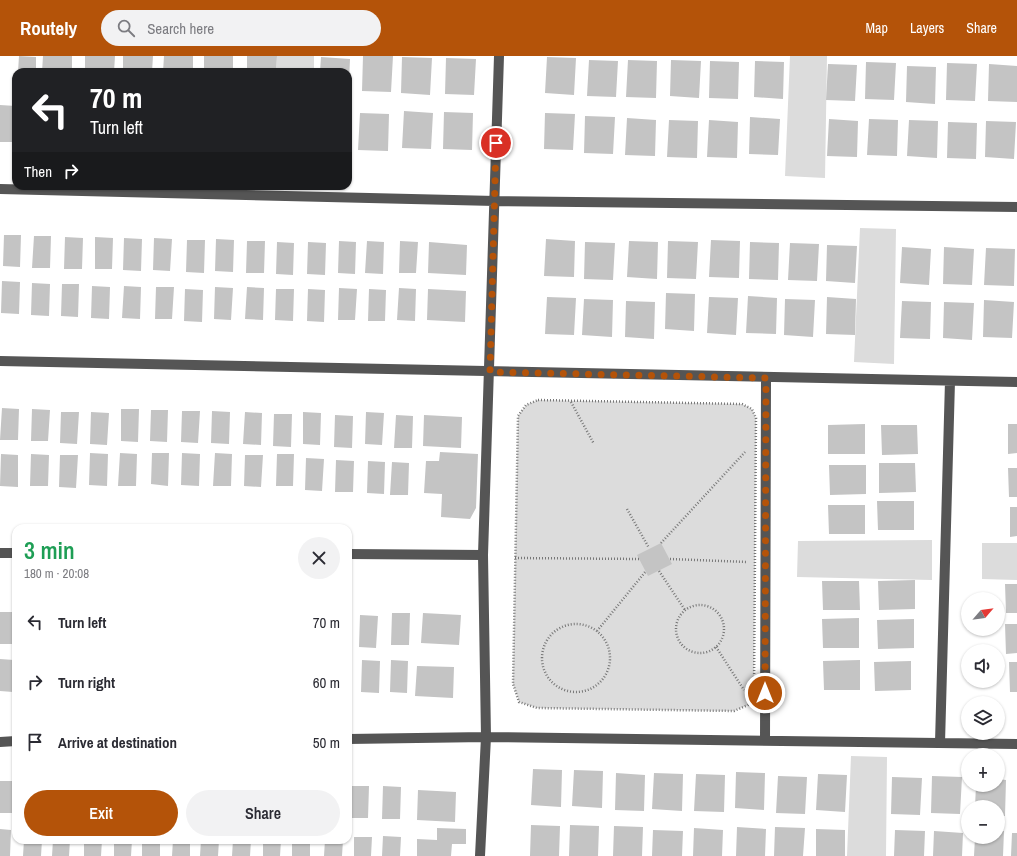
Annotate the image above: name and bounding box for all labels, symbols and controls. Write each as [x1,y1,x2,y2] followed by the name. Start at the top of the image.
[101,10,381,46] search box
[20,15,77,41] text: Routely
[115,17,137,39] icon: search
[147,18,214,39] text: Search here
[866,19,888,37] text: Map
[910,19,944,37] text: Layers
[966,19,997,37] text: Share
[90,79,142,117] text: 70 m
[24,84,76,136] icon: left
[90,115,143,140] text: Turn left
[479,126,513,160] pin
[485,132,507,154] icon: arrive
[60,160,82,182] icon: right
[24,161,52,182] text: Then
[24,534,75,566] text: 3 min
[298,537,340,579] button: close
[24,565,89,582] text: 180 m · 20:08
[961,592,1005,636] north arrow
[961,592,1005,844] map controls
[24,611,46,633] icon: left
[58,612,106,633] text: Turn left
[313,612,340,633] text: 70 m
[961,644,1005,688] button: sound
[24,671,46,693] icon: right
[58,672,115,693] text: Turn right
[313,672,340,693] text: 60 m
[744,672,786,714] position arrow
[961,696,1005,740] button: layers
[24,731,46,753] icon: arrive
[58,732,177,753] text: Arrive at destination
[313,732,340,753] text: 50 m
[961,748,1005,792] button: +
[24,790,178,836] button: Exit
[186,790,340,836] button: Share
[961,800,1005,844] button: −

